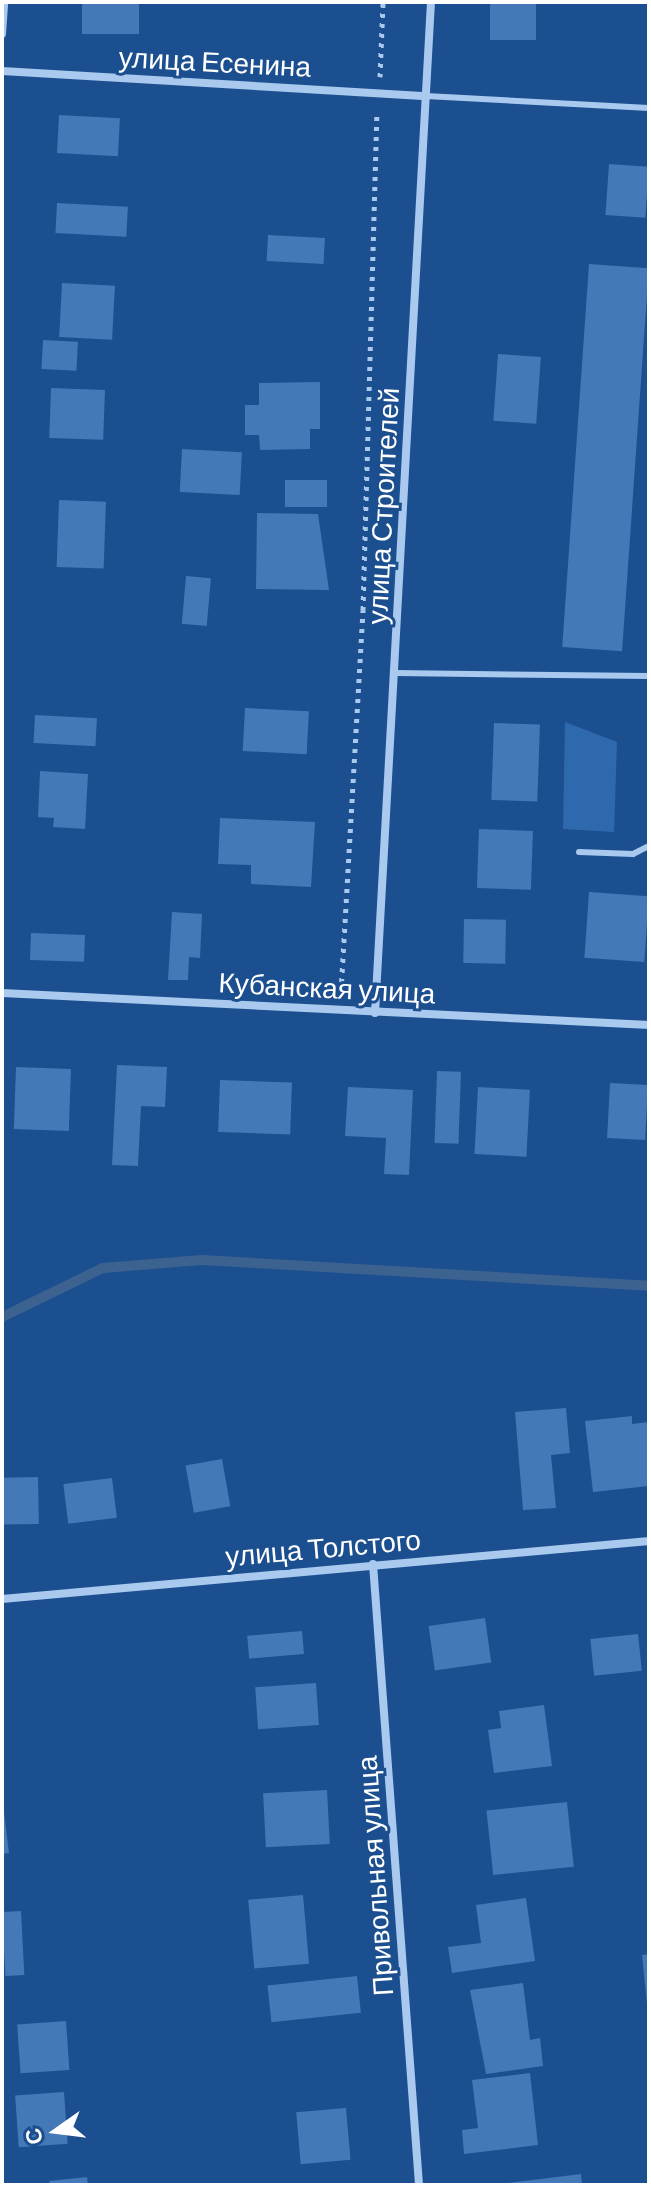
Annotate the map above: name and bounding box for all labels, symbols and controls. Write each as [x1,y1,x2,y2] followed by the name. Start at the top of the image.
[118,39,312,83] street label: улица Есенина
[359,387,405,625] street label: улица Строителей
[218,965,436,1009] street label: Кубанская улица
[224,1522,422,1572] street label: улица Толстого
[349,1755,399,1997] street label: Привольная улица
[16,2091,96,2171] north arrow
[18,2126,47,2148] text: С

